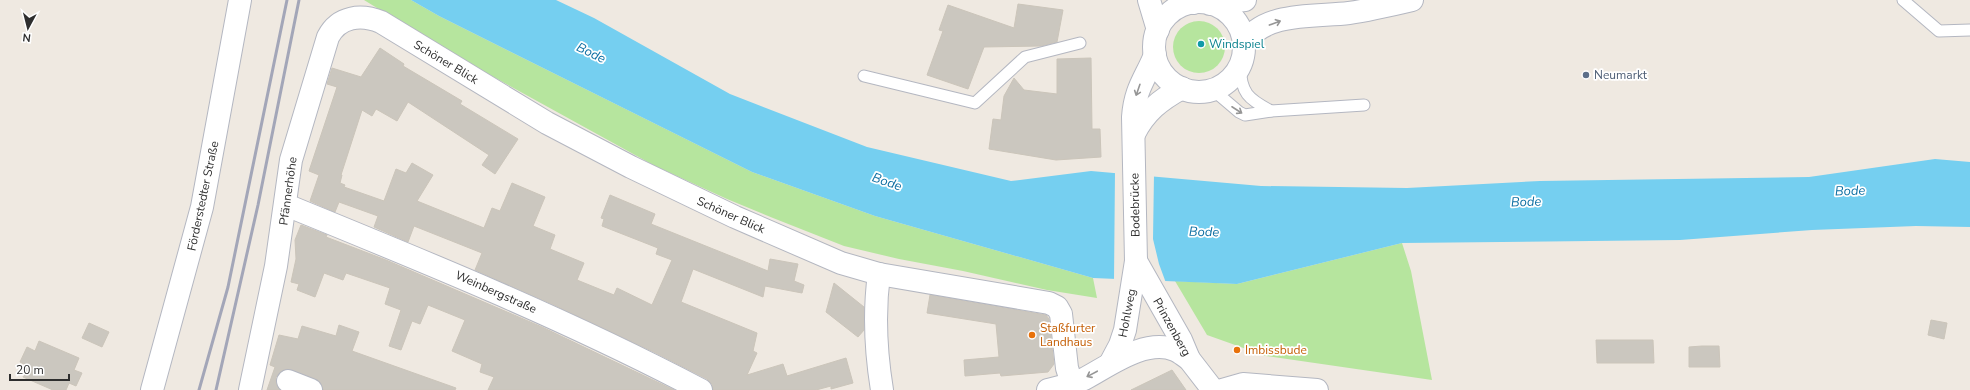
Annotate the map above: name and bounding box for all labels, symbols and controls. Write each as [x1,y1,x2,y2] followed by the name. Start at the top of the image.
[8,8,48,48] north arrow
[1269,18,1281,26] one-way arrow
[22,29,32,45] text: N
[411,36,482,88] street label: Schöner Blick
[1209,36,1265,52] place label: Windspiel
[573,38,609,68] water label: Bode
[1196,39,1206,49] marker: Windspiel
[1594,67,1648,83] place label: Neumarkt
[1581,70,1591,80] marker: Neumarkt
[1134,83,1141,96] one-way arrow
[1231,106,1242,114] one-way arrow
[184,140,222,252] street label: Förderstedter Straße
[275,156,301,226] street label: Pfännerhöhe
[870,169,904,196] water label: Bode
[1126,173,1144,237] street label: Bodebrücke
[1834,181,1866,201] water label: Bode
[1510,192,1542,212] water label: Bode
[694,193,769,238] street label: Schöner Blick
[1189,223,1219,241] water label: Bode
[453,267,539,317] street label: Weinbergstraße
[1114,287,1140,339] street label: Hohlweg
[1149,295,1195,359] street label: Prinzenberg
[1040,320,1096,350] place label: Staßfurter Landhaus
[1027,330,1037,340] marker: Staßfurter Landhaus
[1245,342,1307,358] place label: Imbissbude
[1232,345,1242,355] marker: Imbissbude
[10,356,69,382] scale bar
[16,362,44,378] text: 20 m
[1086,371,1098,378] one-way arrow

